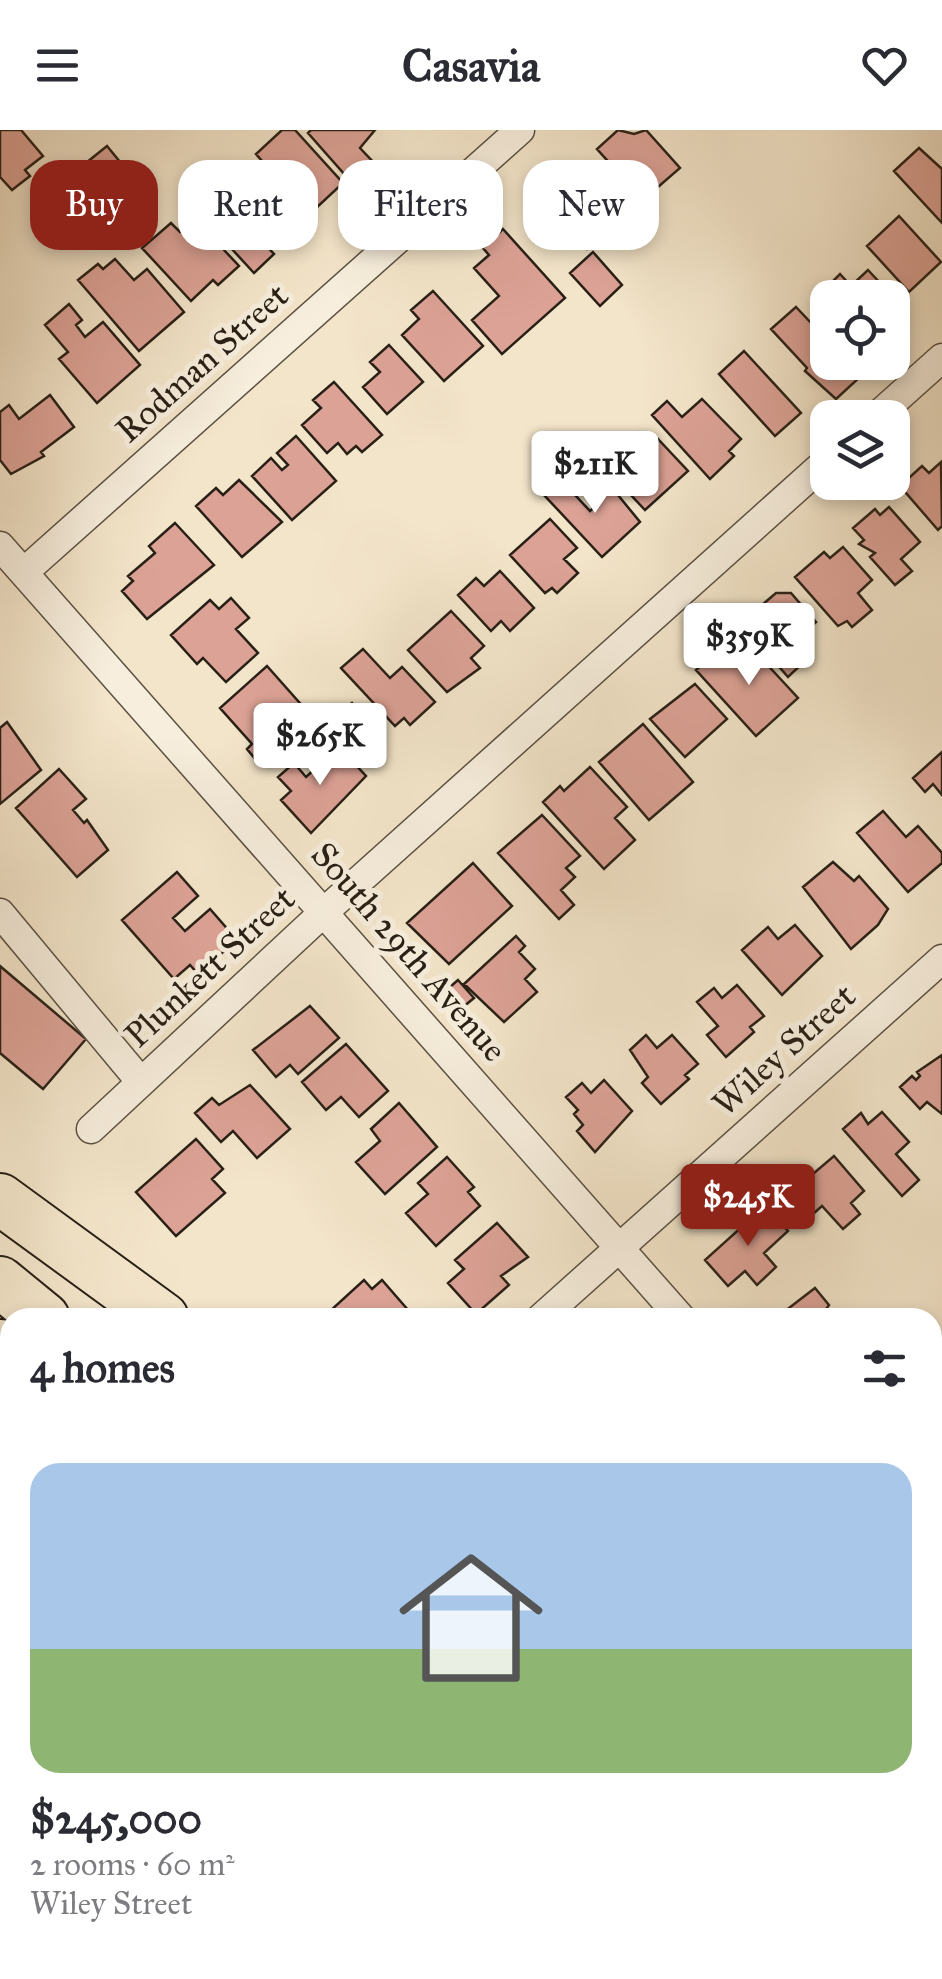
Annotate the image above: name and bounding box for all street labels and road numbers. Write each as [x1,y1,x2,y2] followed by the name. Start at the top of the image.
[107,274,297,452] street label: Rodman Street
[302,834,516,1070] street label: South 29th Avenue
[116,877,304,1057] street label: Plunkett Street
[704,975,864,1125] street label: Wiley Street

